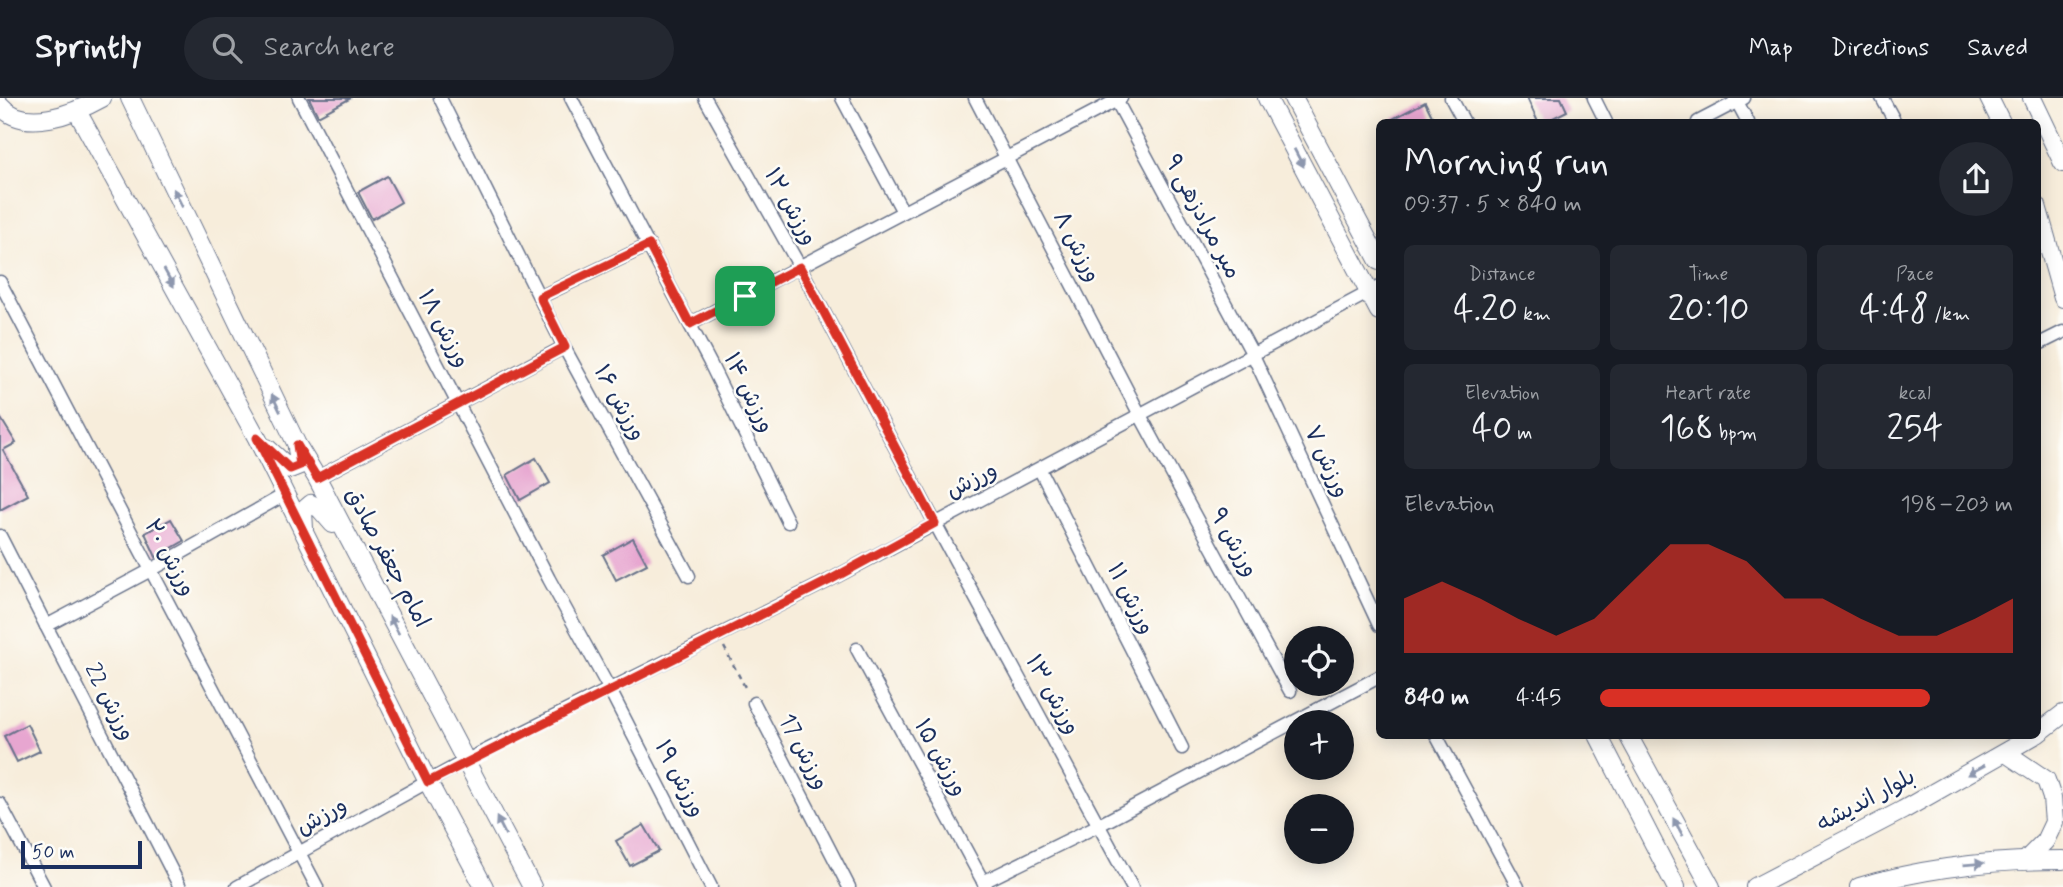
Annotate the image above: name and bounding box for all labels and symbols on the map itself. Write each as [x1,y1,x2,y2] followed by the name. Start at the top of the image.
[1293,148,1304,168] one-way arrow
[1157,150,1247,284] street label: میر مرادزهی ۹
[756,163,824,251] street label: ورزش ۱۲
[172,188,183,208] one-way arrow
[1045,206,1107,288] street label: ورزش ۸
[715,266,775,326] pin
[163,268,175,287] one-way arrow
[410,285,476,373] street label: ورزش ۱۸
[716,348,780,438] street label: ورزش ۱۴
[586,360,652,446] street label: ورزش ۱۶
[271,393,282,413] one-way arrow
[1296,421,1356,503] street label: ورزش ۷
[941,455,1003,507] street label: ورزش
[337,483,437,634] street label: امام جعفر صادق
[1202,503,1264,583] street label: ورزش ۹
[136,514,202,602] street label: ورزش ۲۰
[1099,558,1161,640] street label: ورزش ۱۱
[388,616,400,635] one-way arrow
[1018,649,1086,741] street label: ورزش ۱۳
[77,658,141,746] street label: ورزش 22
[771,709,835,795] street label: ورزش 17
[906,714,974,802] street label: ورزش ۱۵
[647,735,711,823] street label: ورزش ۱۹
[1811,762,1921,840] street label: بلوار اندیشه
[1966,764,1986,776] one-way arrow
[291,791,353,843] street label: ورزش
[495,816,507,836] one-way arrow
[1672,817,1684,837] one-way arrow
[21,838,142,870] scale bar
[1963,858,1985,869] one-way arrow

